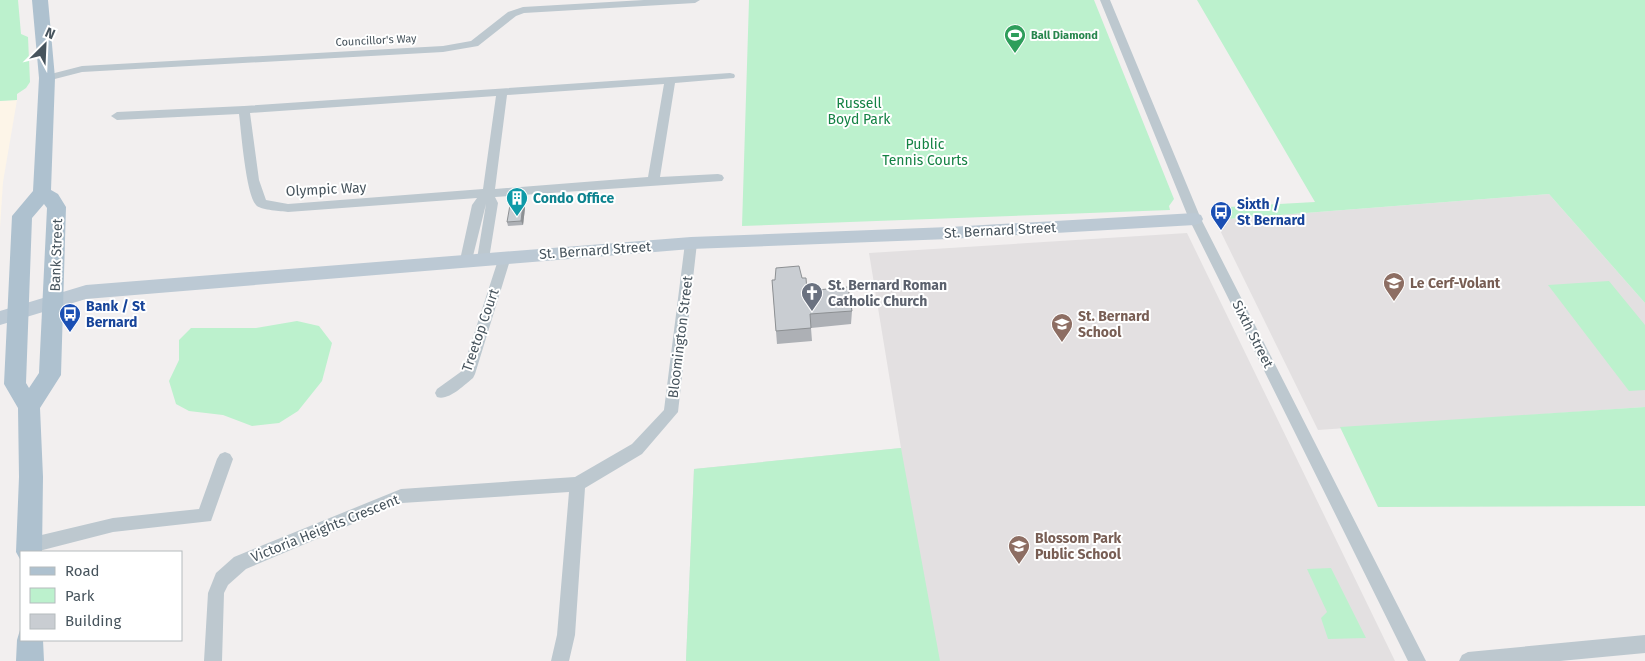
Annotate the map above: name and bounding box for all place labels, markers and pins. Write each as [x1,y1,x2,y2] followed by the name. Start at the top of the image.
[1003,23,1027,54] sports icon: Ball Diamond
[1031,29,1098,42] place label: Ball Diamond
[505,186,529,217] building icon: Condo Office
[533,190,614,207] place label: Condo Office
[1237,196,1305,229] place label: Sixth / St Bernard
[1209,200,1233,231] bus stop icon: Sixth / St Bernard
[1382,271,1406,302] school or university icon: Le Cerf-Volant
[1410,275,1501,292] place label: Le Cerf-Volant
[828,277,947,310] place label: St. Bernard Roman Catholic Church
[800,281,824,312] church icon: St. Bernard Roman Catholic Church
[86,298,146,331] place label: Bank / St Bernard
[58,302,82,333] bus stop icon: Bank / St Bernard
[1078,308,1150,341] place label: St. Bernard School
[1050,312,1074,343] school or university icon: St. Bernard School
[1035,530,1122,563] place label: Blossom Park Public School
[1007,534,1031,565] school or university icon: Blossom Park Public School

